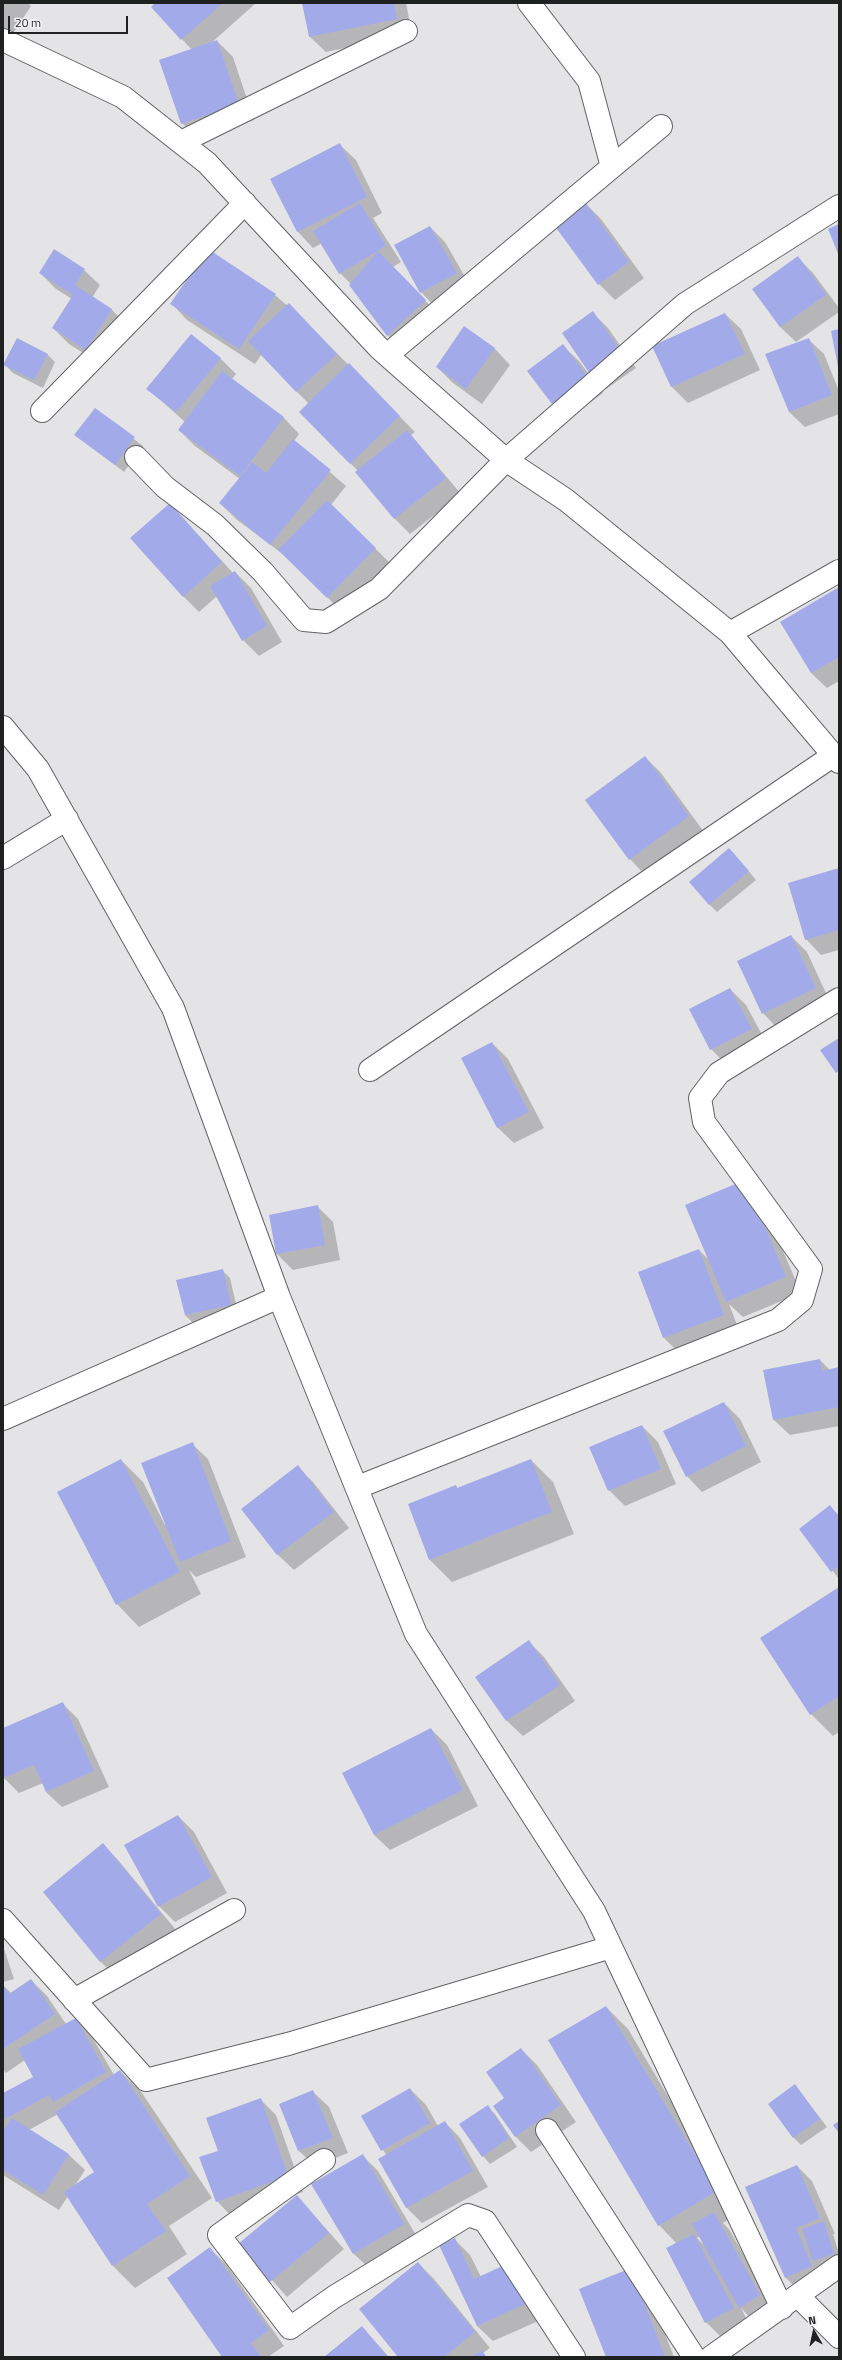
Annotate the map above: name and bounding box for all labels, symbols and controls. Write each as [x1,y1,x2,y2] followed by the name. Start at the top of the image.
[10,8,130,34] scale bar
[15,13,41,32] text: 20 m
[794,2312,834,2352] north arrow
[807,2312,817,2329] text: N

